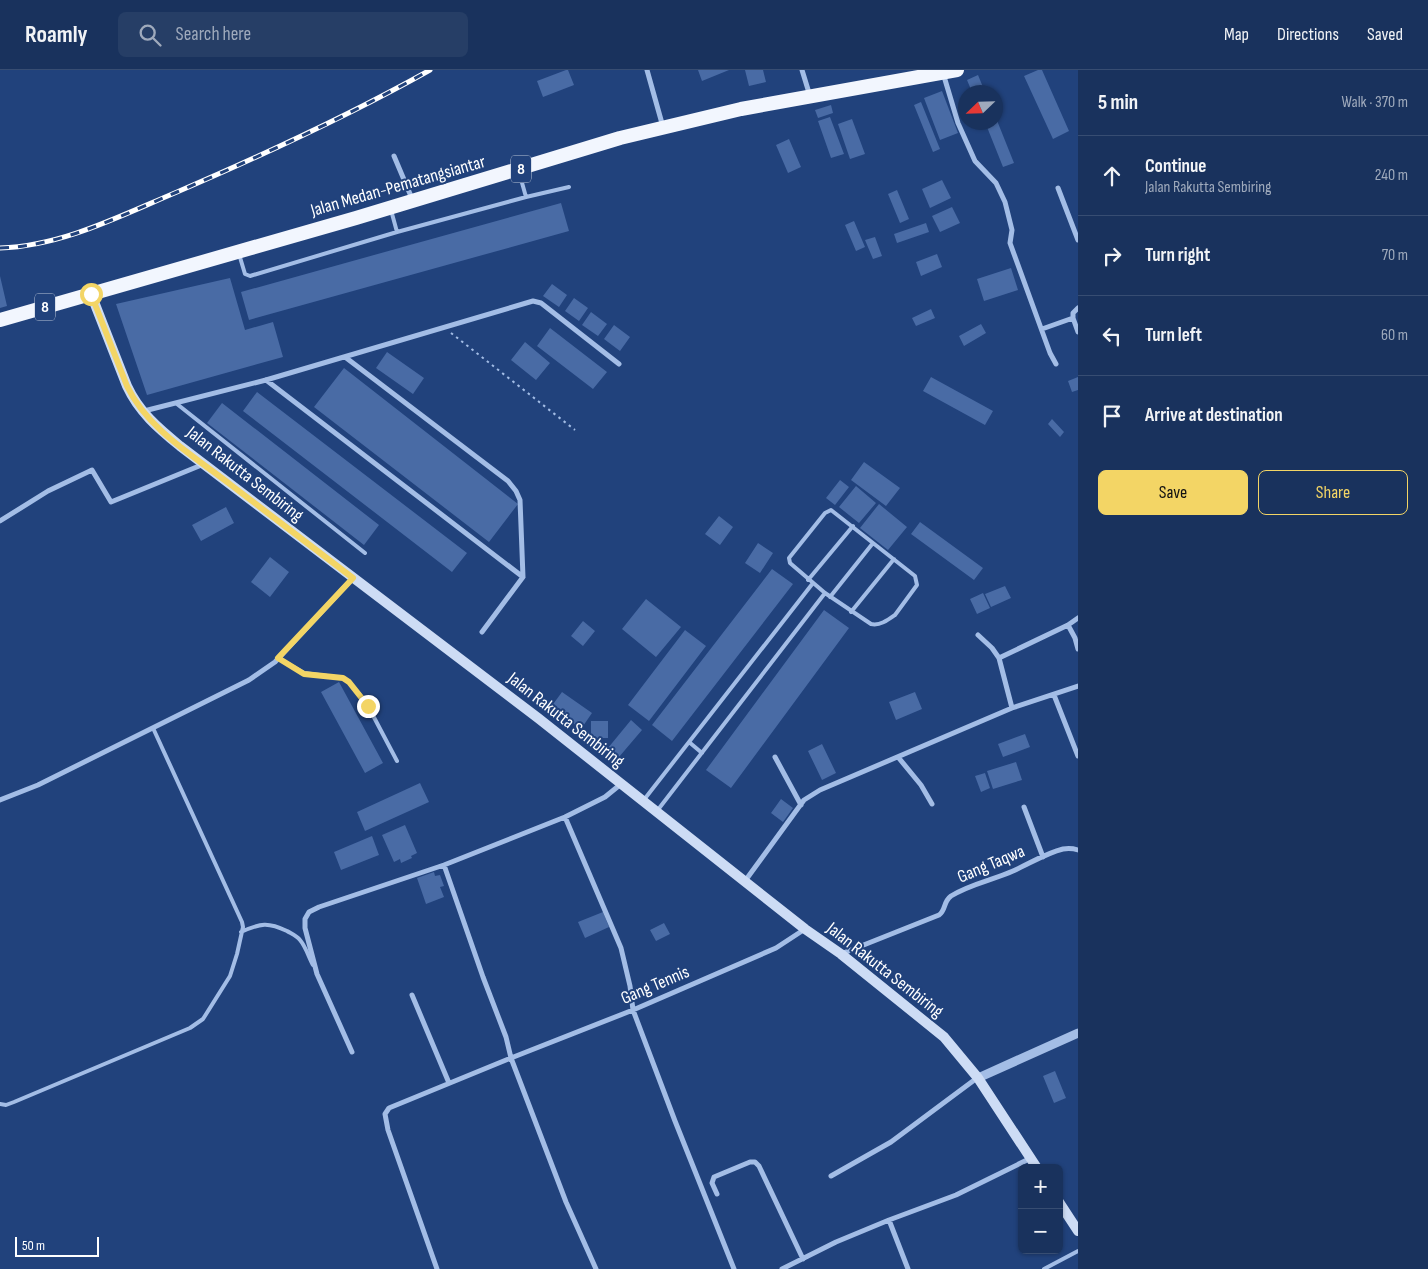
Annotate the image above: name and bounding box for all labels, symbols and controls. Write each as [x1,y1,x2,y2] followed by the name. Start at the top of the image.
[118,12,468,57] search box
[25,20,88,49] text: Roamly
[136,21,164,49] icon: search
[176,23,251,46] text: Search here
[1224,24,1249,45] text: Map
[1277,24,1339,45] text: Directions
[1367,24,1403,45] text: Saved
[958,85,1003,130] north arrow
[1098,90,1138,115] text: 5 min
[1341,93,1408,112] text: Walk · 370 m
[307,151,488,221] street label: Jalan Medan-Pematangsiantar
[1145,155,1206,178] text: Continue
[511,156,531,182] road number: 8
[1098,162,1126,190] icon: ahead
[1375,166,1408,185] text: 240 m
[1145,178,1271,197] text: Jalan Rakutta Sembiring
[1098,242,1126,270] icon: right
[1145,244,1210,267] text: Turn right
[1382,246,1408,265] text: 70 m
[80,283,103,306] route start
[35,293,55,320] road number: 8
[1098,322,1126,350] icon: left
[1145,324,1202,347] text: Turn left
[1381,326,1408,345] text: 60 m
[1098,402,1126,430] icon: arrive
[1145,404,1283,427] text: Arrive at destination
[182,421,308,526] street label: Jalan Rakutta Sembiring
[1098,470,1248,515] button: Save
[1258,470,1408,515] button: Share
[503,667,629,772] street label: Jalan Rakutta Sembiring
[357,695,380,718] route end
[954,840,1028,888] street label: Gang Taqwa
[822,917,948,1022] street label: Jalan Rakutta Sembiring
[618,961,692,1009] street label: Gang Tennis
[1018,1164,1063,1254] map controls
[1018,1164,1063,1209] button: +
[1018,1209,1063,1254] button: −
[15,1234,99,1257] scale bar
[22,1237,45,1254] text: 50 m

